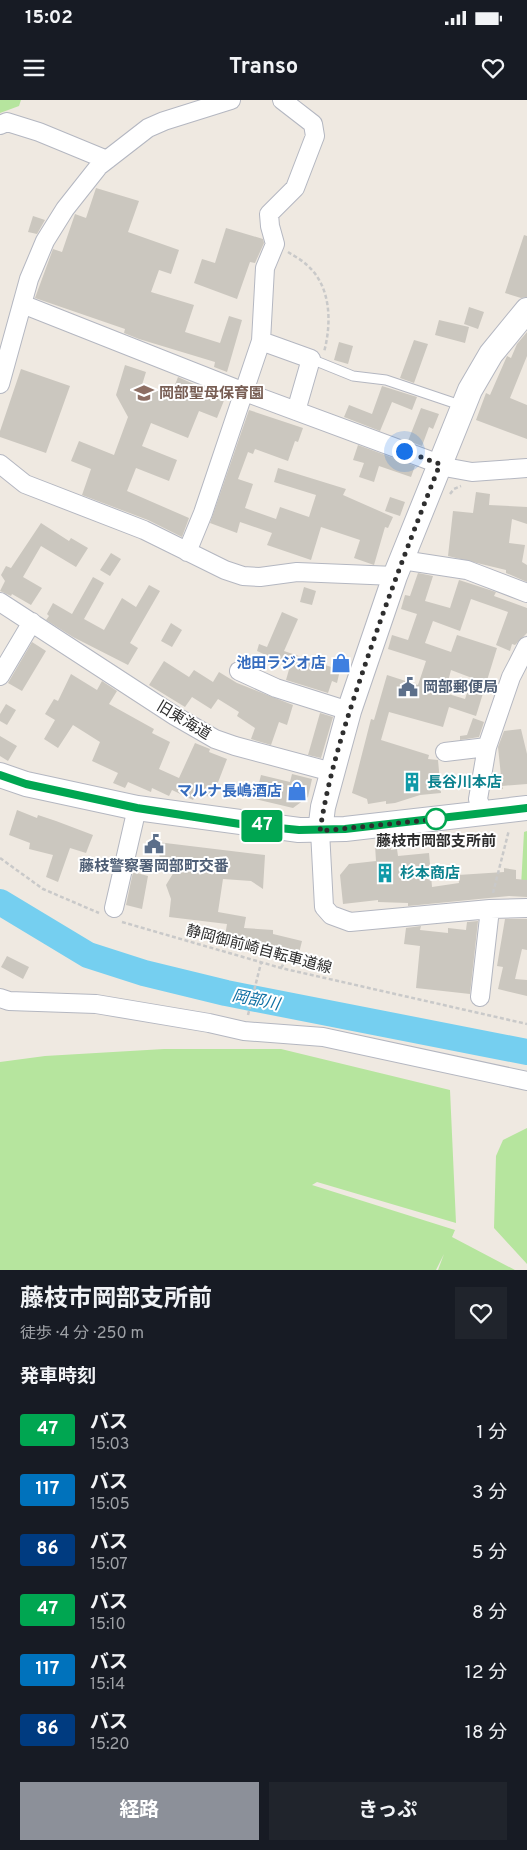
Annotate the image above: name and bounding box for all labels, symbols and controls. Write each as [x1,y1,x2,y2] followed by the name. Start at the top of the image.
[25,6,73,30] text: 15:02
[20,54,48,82] icon: menu
[229,54,298,81] text: Transo
[479,54,507,82] icon: heart
[133,382,155,404] school or university icon: 岡部聖母保育園
[159,385,264,404] place label: 岡部聖母保育園
[392,439,417,464] your location
[330,652,352,674] shop icon: 池田ラジオ店
[236,655,326,674] place label: 池田ラジオ店
[397,676,419,698] public building icon: 岡部郵便局
[423,679,498,698] place label: 岡部郵便局
[153,698,214,745] street label: 旧東海道
[401,771,423,793] building icon: 長谷川本店
[427,774,502,793] place label: 長谷川本店
[286,780,308,802] shop icon: マルナ長嶋酒店
[177,782,282,802] place label: マルナ長嶋酒店
[425,808,447,830] marker: 藤枝市岡部支所前
[240,810,284,842] line badge: 47
[251,814,273,837] text: 47
[376,832,496,852] place label: 藤枝市岡部支所前
[143,833,165,855] public building icon: 藤枝警察署岡部町交番
[79,858,229,877] place label: 藤枝警察署岡部町交番
[374,862,396,884] building icon: 杉本商店
[400,865,460,884] place label: 杉本商店
[184,922,334,979] street label: 静岡御前崎自転車道線
[230,987,283,1016] water label: 岡部川
[20,1285,212,1315] text: 藤枝市岡部支所前
[455,1287,507,1339] button: heart
[20,1324,144,1344] text: 徒歩 · 4 分 · 250 m
[20,1365,96,1389] text: 発車時刻
[90,1411,128,1435] text: バス
[37,1418,58,1441] text: 47
[476,1421,507,1445] text: 1 分
[90,1435,129,1455] text: 15:03
[90,1471,128,1495] text: バス
[35,1478,60,1501] text: 117
[472,1481,507,1505] text: 3 分
[90,1495,130,1515] text: 15:05
[90,1531,128,1555] text: バス
[36,1538,59,1561] text: 86
[472,1541,507,1565] text: 5 分
[90,1555,128,1575] text: 15:07
[90,1591,128,1615] text: バス
[37,1598,58,1621] text: 47
[472,1601,507,1625] text: 8 分
[90,1615,126,1635] text: 15:10
[90,1651,128,1675] text: バス
[35,1658,60,1681] text: 117
[465,1661,507,1685] text: 12 分
[90,1675,125,1695] text: 15:14
[90,1711,128,1735] text: バス
[36,1718,59,1741] text: 86
[465,1721,507,1745] text: 18 分
[90,1735,130,1755] text: 15:20
[20,1782,259,1840] button: 経路
[269,1782,507,1840] button: きっぷ

